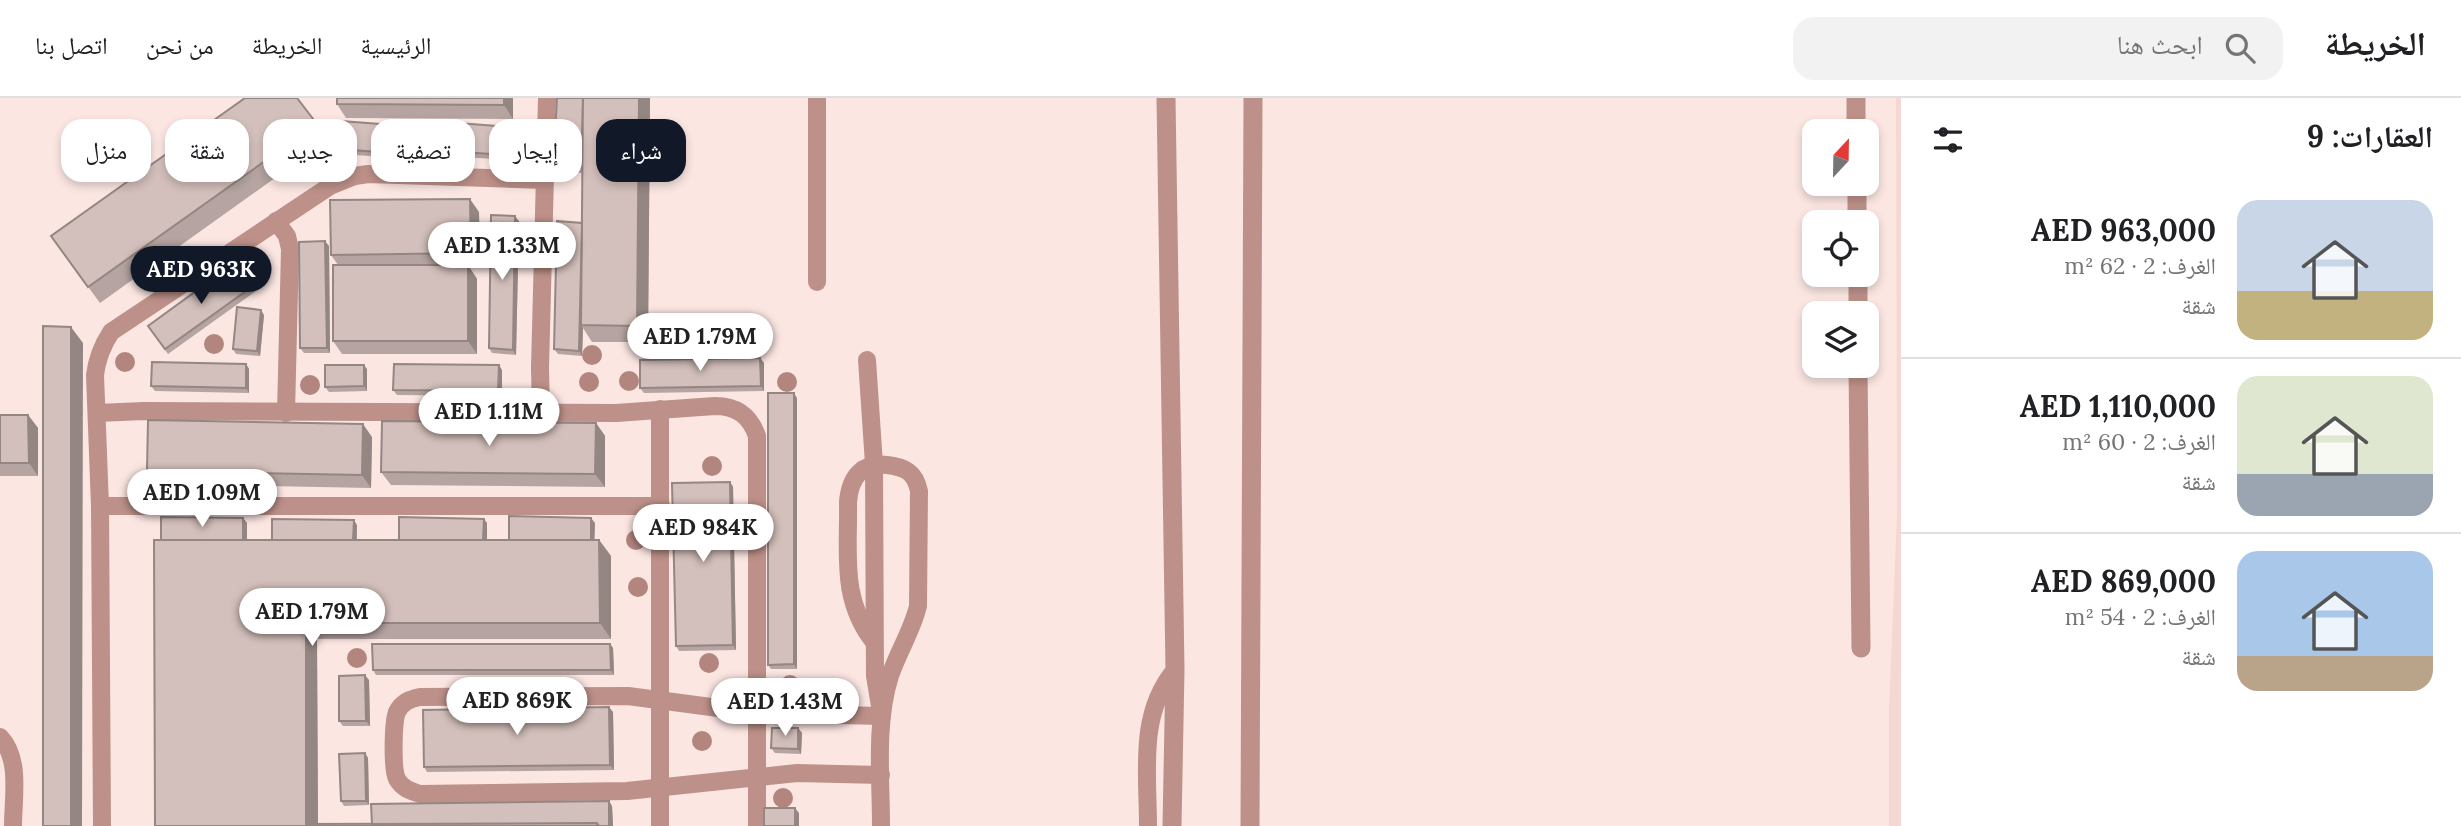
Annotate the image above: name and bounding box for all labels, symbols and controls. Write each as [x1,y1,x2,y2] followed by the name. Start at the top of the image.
[1793,17,2283,80] search box
[2325,22,2426,64] text: الخريطة
[2117,28,2203,61] text: ابحث هنا
[2221,29,2259,67] icon: search
[35,30,108,61] text: اتصل بنا
[146,30,214,61] text: من نحن
[252,30,322,61] text: الخريطة
[360,30,432,61] text: الرئيسية
[2307,117,2433,155] text: العقارات: 9
[61,119,151,182] chip: منزل
[165,119,249,182] chip: شقة
[263,119,357,182] chip: جديد
[371,119,475,182] chip: تصفية
[489,119,582,182] chip: إيجار
[596,119,686,182] chip: شراء
[1802,119,1880,196] north arrow
[1802,119,1879,378] map controls
[1929,121,1967,159] icon: filters
[1802,210,1879,287] button: locate
[2031,211,2216,249] text: AED 963,000
[422,222,582,282] pin: AED 1.33M
[2293,228,2377,312] icon: home
[444,230,560,259] text: AED 1.33M
[129,246,273,306] pin: AED 963K
[2064,251,2216,280] text: الغرف: 2 · 62 m²
[147,254,255,283] text: AED 963K
[2182,291,2216,320] text: شقة
[1802,301,1879,378] button: layers
[620,314,780,373] pin: AED 1.79M
[643,321,757,350] text: AED 1.79M
[2020,387,2216,425] text: AED 1,110,000
[409,388,569,448] pin: AED 1.11M
[435,396,543,425] text: AED 1.11M
[2293,404,2377,488] icon: home
[2062,427,2216,456] text: الغرف: 2 · 60 m²
[2182,467,2216,496] text: شقة
[122,470,282,529] pin: AED 1.09M
[143,477,261,506] text: AED 1.09M
[631,504,775,564] pin: AED 984K
[649,512,757,541] text: AED 984K
[2031,562,2216,600] text: AED 869,000
[2293,579,2377,663] icon: home
[232,588,392,648] pin: AED 1.79M
[255,596,369,625] text: AED 1.79M
[2065,602,2216,631] text: الغرف: 2 · 54 m²
[2182,642,2216,671] text: شقة
[445,678,589,737] pin: AED 869K
[705,678,865,738] pin: AED 1.43M
[462,685,572,714] text: AED 869K
[727,686,843,715] text: AED 1.43M

